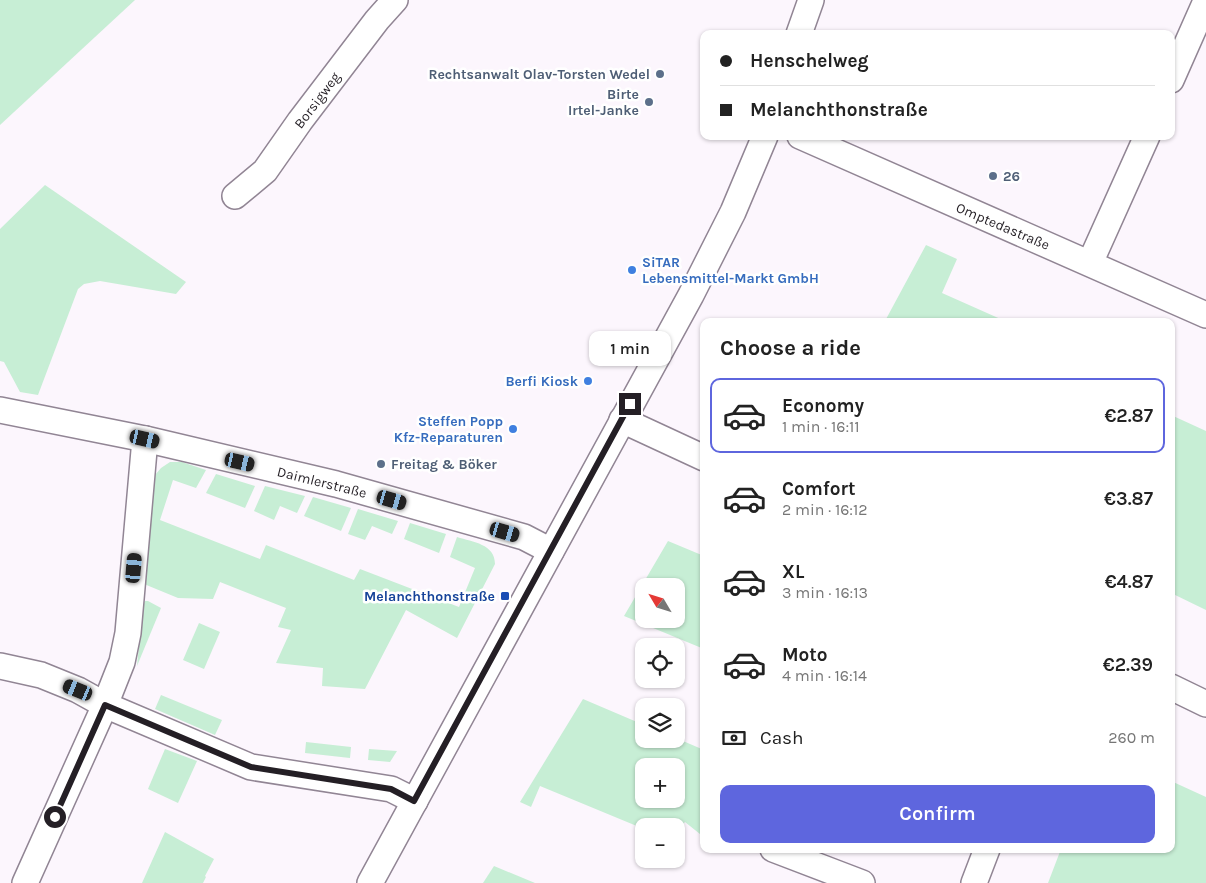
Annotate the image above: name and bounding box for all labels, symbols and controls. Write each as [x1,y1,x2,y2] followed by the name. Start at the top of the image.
[750,50,869,72] text: Henschelweg
[428,66,650,83] place label: Rechtsanwalt Olav-Torsten Wedel
[654,68,666,80] marker: Rechtsanwalt Olav-Torsten Wedel
[291,69,344,132] street label: Borsigweg
[568,86,639,119] place label: Birte Irtel-Janke
[643,96,655,108] marker: Birte Irtel-Janke
[750,99,928,121] text: Melanchthonstraße
[1003,168,1020,185] place label: 26
[987,170,999,182] marker: 26
[953,199,1052,254] street label: Omptedastraße
[642,254,819,287] place label: SiTAR Lebensmittel-Markt GmbH
[626,264,638,276] marker: SiTAR Lebensmittel-Markt GmbH
[589,332,671,366] callout: 1 min
[720,335,861,361] text: Choose a ride
[610,339,650,358] text: 1 min
[505,373,579,390] place label: Berfi Kiosk
[582,375,594,387] marker: Berfi Kiosk
[619,393,641,415] route end
[722,393,767,438] icon: car
[782,395,864,417] text: Economy
[1104,405,1153,427] text: €2.87
[394,413,503,446] place label: Steffen Popp Kfz-Reparaturen
[782,417,860,436] text: 1 min · 16:11
[507,423,519,435] marker: Steffen Popp Kfz-Reparaturen
[128,428,161,450] car
[223,451,256,473] car
[391,456,497,473] place label: Freitag & Böker
[375,458,387,470] marker: Freitag & Böker
[275,463,368,502] street label: Daimlerstraße
[722,476,767,521] icon: car
[782,478,856,500] text: Comfort
[1104,488,1153,510] text: €3.87
[375,489,408,511] car
[782,500,868,519] text: 2 min · 16:12
[488,521,521,543] car
[125,552,142,584] car
[722,559,767,604] icon: car
[782,561,804,583] text: XL
[1105,571,1153,593] text: €4.87
[635,578,685,628] north arrow
[635,578,685,868] map controls
[782,583,868,602] text: 3 min · 16:13
[364,588,495,605] place label: Melanchthonstraße
[499,590,511,602] marker: Melanchthonstraße
[635,638,685,688] button: locate
[722,642,767,687] icon: car
[782,644,828,666] text: Moto
[1103,654,1153,676] text: €2.39
[782,666,867,685] text: 4 min · 16:14
[61,677,94,703] car
[635,698,685,748] button: layers
[720,724,748,752] icon: cash
[760,727,804,749] text: Cash
[1108,728,1155,747] text: 260 m
[635,758,685,808] button: +
[720,785,1155,843] button: Confirm
[44,806,66,828] route start
[635,818,685,868] button: −

